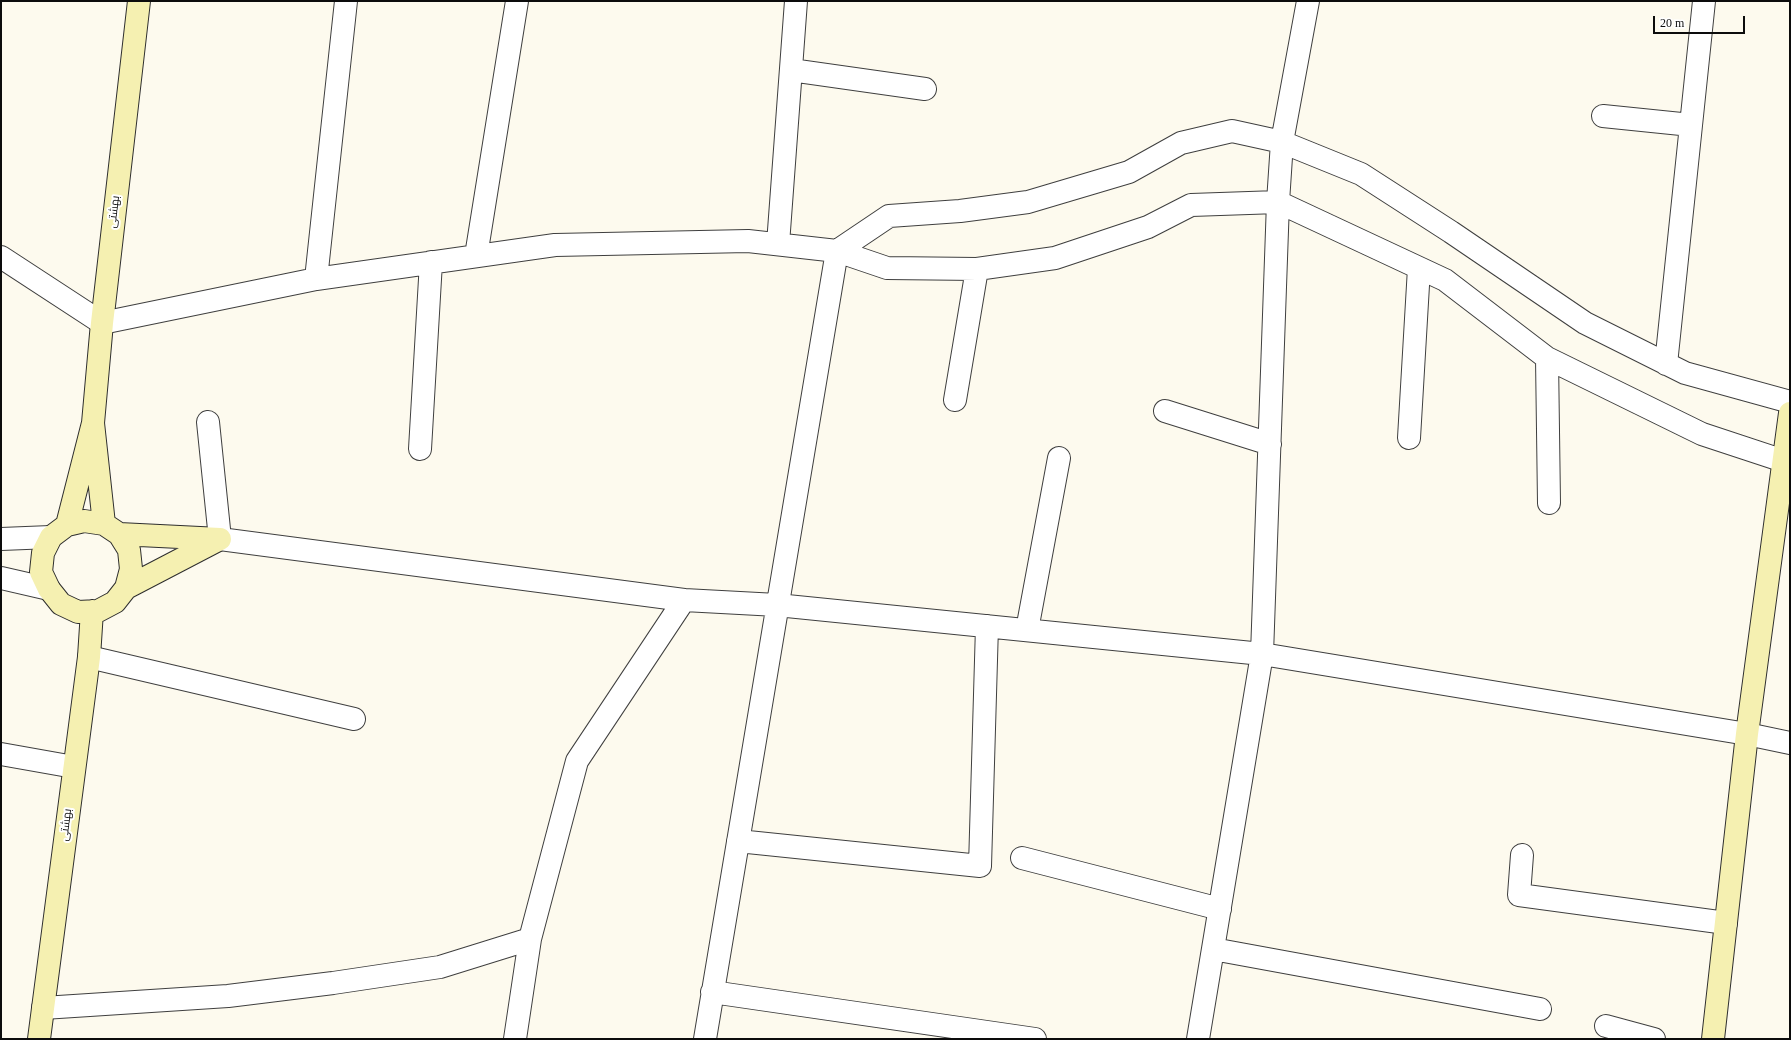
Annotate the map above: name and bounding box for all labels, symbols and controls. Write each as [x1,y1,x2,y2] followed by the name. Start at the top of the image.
[1655,8,1747,34] scale bar
[1660,16,1684,30] text: 20 m
[106,195,124,229] street label: بهشتی
[58,808,76,842] street label: بهشتی

